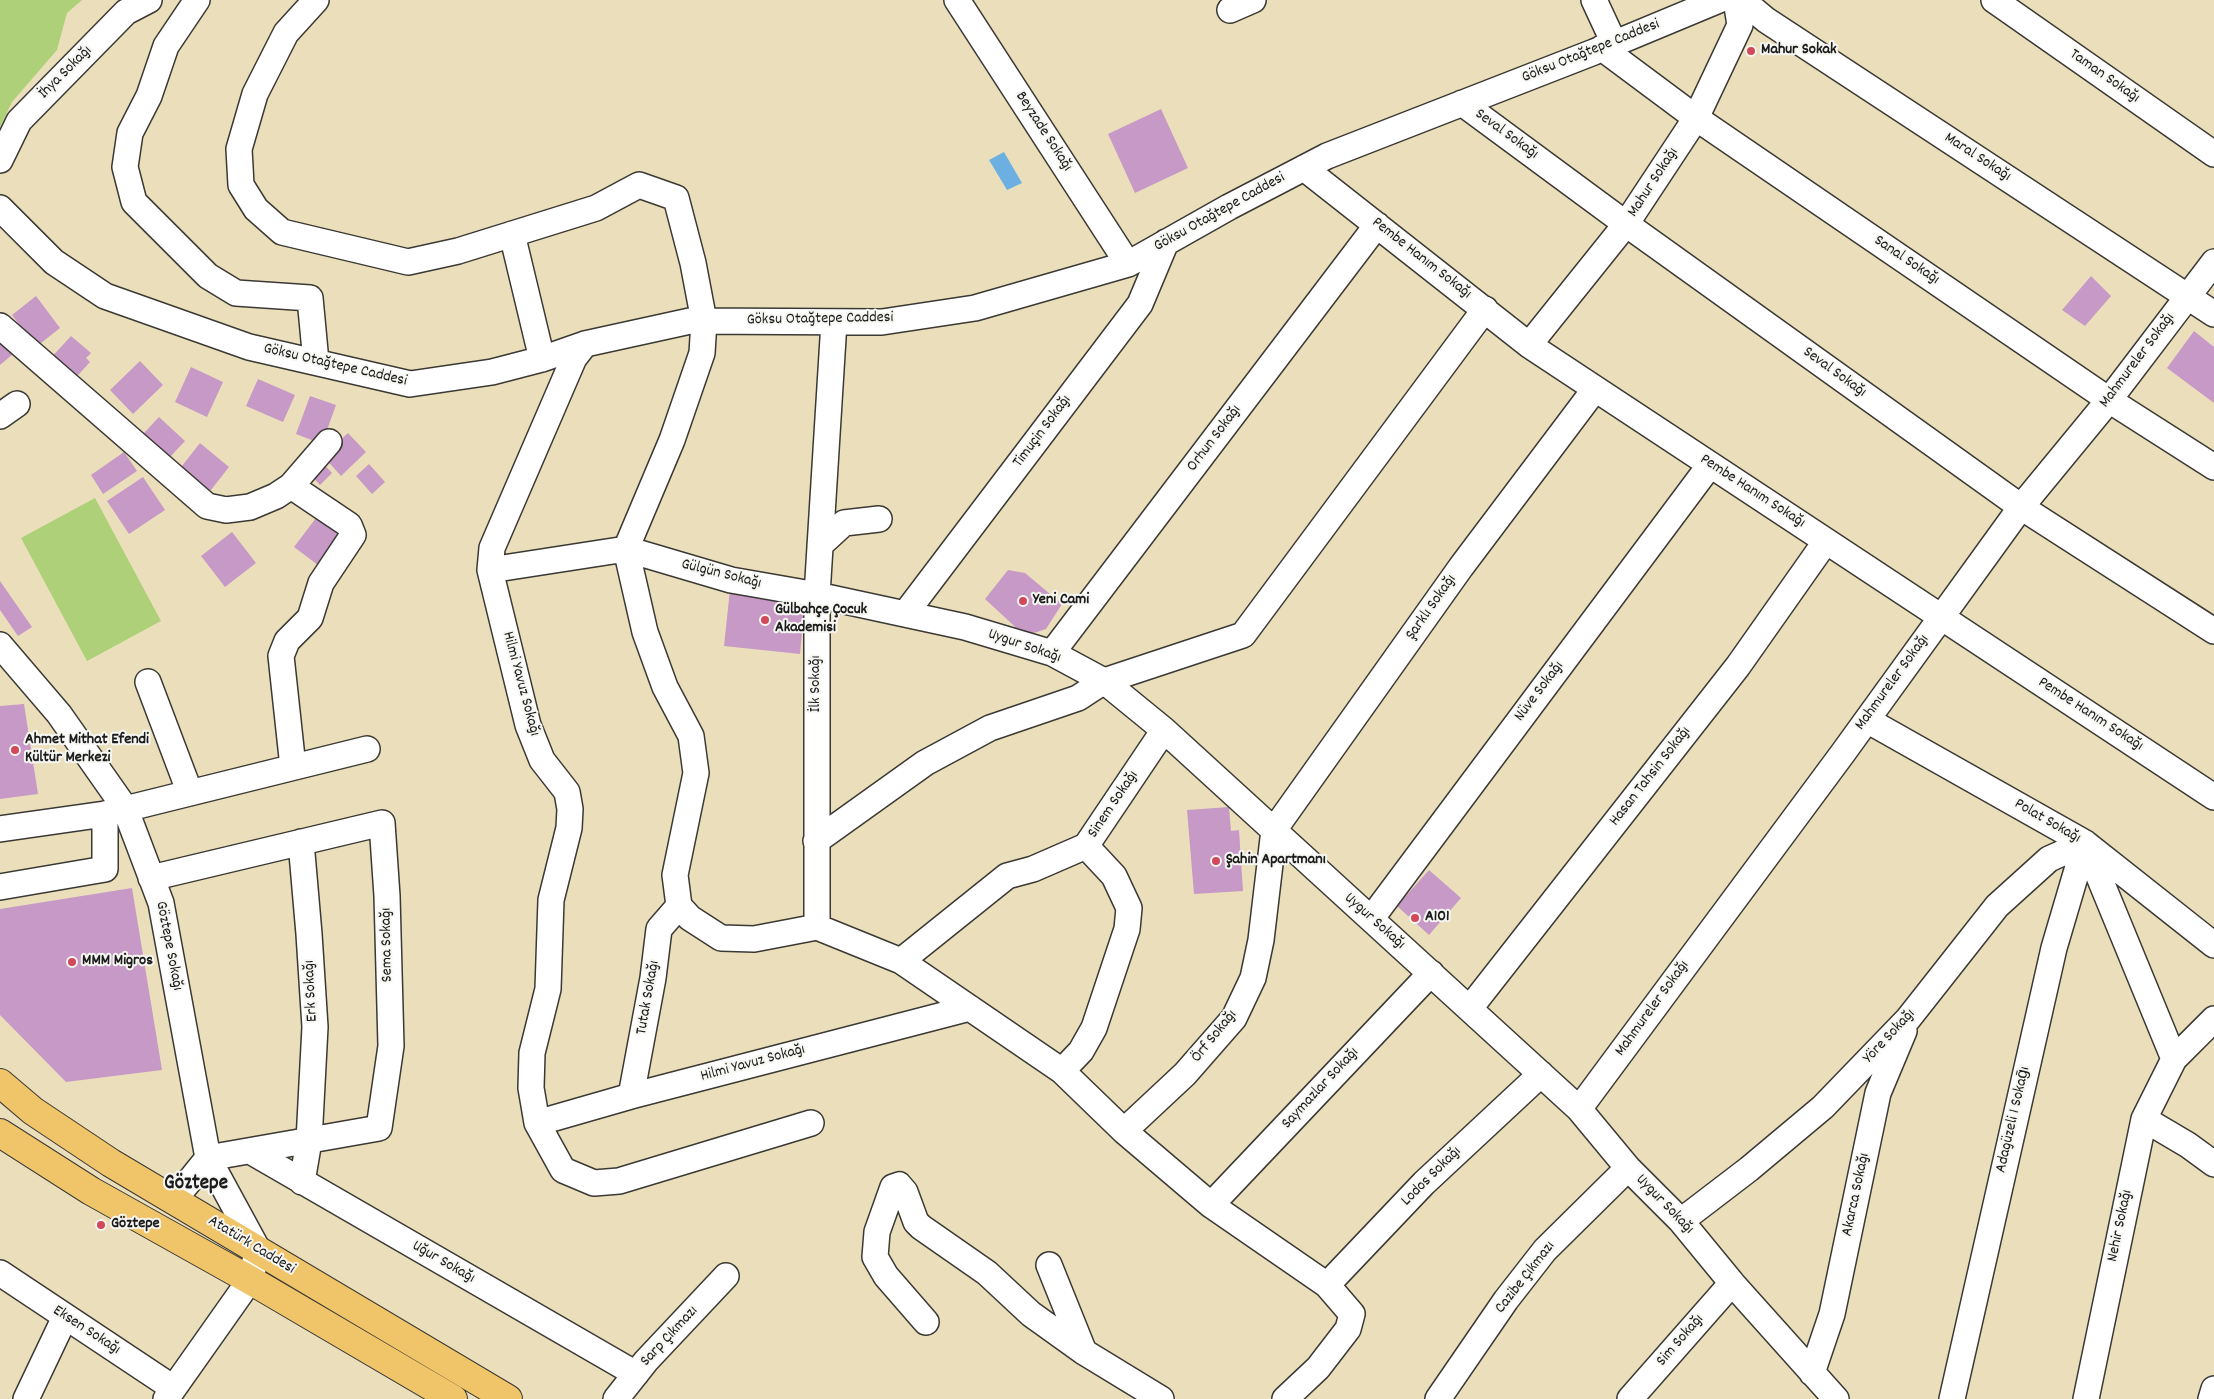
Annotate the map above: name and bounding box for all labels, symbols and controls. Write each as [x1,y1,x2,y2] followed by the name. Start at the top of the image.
[1519,16,1663,88] street label: Göksu Otağtepe Caddesi
[1761,41,1837,61] place label: Mahur Sokak
[35,42,97,104] street label: İhya Sokağı
[1745,45,1757,57] marker: Mahur Sokak
[2065,46,2143,108] street label: Taman Sokağı
[1010,89,1076,175] street label: Beyzade Sokağı
[1470,106,1542,164] street label: Seval Sokağı
[1940,129,2014,187] street label: Maral Sokağı
[1624,145,1684,221] street label: Mahur Sokağı
[1151,169,1289,257] street label: Göksu Otağtepe Caddesi
[1367,214,1475,304] street label: Pembe Hanım Sokağı
[1869,232,1943,290] street label: Sanal Sokağı
[746,309,894,331] street label: Göksu Otağtepe Caddesi
[2096,310,2180,412] street label: Mahmureler Sokağı
[261,340,409,392] street label: Göksu Otağtepe Caddesi
[1798,344,1870,402] street label: Seval Sokağı
[1010,392,1076,472] street label: Timuçin Sokağı
[1184,402,1246,476] street label: Orhun Sokağı
[1696,451,1808,533] street label: Pembe Hanım Sokağı
[679,556,763,594] street label: Gülgün Sokağı
[1403,572,1461,644] street label: Şarklı Sokağı
[1033,591,1089,611] place label: Yeni Cami
[1017,595,1029,607] marker: Yeni Cami
[775,601,867,639] place label: Gülbahçe Çocuk Akademisi
[759,614,771,626] marker: Gülbahçe Çocuk Akademisi
[985,626,1063,668] street label: Uygur Sokağı
[497,630,543,738] street label: Hilmi Yavuz Sokağı
[1852,631,1934,735] street label: Mahmureler Sokağı
[807,656,827,712] street label: İlk Sokağı
[1511,658,1569,726] street label: Nüve Sokağı
[2034,674,2146,756] street label: Pembe Hanım Sokağı
[1606,723,1696,831] street label: Hasan Tahsin Sokağı
[25,731,149,769] place label: Ahmet Mithat Efendi Kültür Merkezi
[9,744,21,756] marker: Ahmet Mithat Efendi Kültür Merkezi
[1084,768,1144,842] street label: Sinem Sokağı
[2010,795,2084,849] street label: Polat Sokağı
[1226,851,1326,871] place label: Şahin Apartmanı
[1210,855,1222,867] marker: Şahin Apartmanı
[1339,889,1409,955] street label: Uygur Sokağı
[150,900,186,992] street label: Göztepe Sokağı
[378,908,398,982] street label: Sema Sokağı
[1425,908,1449,928] place label: A101
[1409,912,1421,924] marker: A101
[82,952,153,972] place label: MMM Migros
[66,956,78,968] marker: MMM Migros
[1612,957,1694,1061] street label: Mahmureler Sokağı
[633,959,665,1037] street label: Tutak Sokağı
[301,960,323,1022] street label: Erk Sokağı
[1860,1006,1920,1068] street label: Yöre Sokağı
[1188,1007,1242,1067] street label: Örf Sokağı
[699,1041,807,1087] street label: Hilmi Yavuz Sokağı
[1278,1044,1364,1134] street label: Saymazlar Sokağı
[1992,1065,2036,1175] street label: Adagüzeli 1 Sokaḡı
[1398,1143,1466,1211] street label: Lodos Sokağı
[1839,1152,1875,1238] street label: Akarca Sokağı
[1631,1171,1697,1239] street label: Uygur Sokağı
[164,1172,228,1198] district label: Göztepe
[2104,1188,2138,1264] street label: Nehir Sokağı
[204,1212,298,1280] street label: Atatürk Caddesi
[111,1215,160,1235] place label: Göztepe
[95,1219,107,1231] marker: Göztepe
[408,1237,478,1289] street label: Uğur Sokağı
[1492,1238,1560,1318] street label: Cazibe Çıkmazı
[49,1302,123,1360] street label: Eksen Sokağı
[637,1303,703,1371] street label: Sarp Çıkmazı
[1653,1311,1709,1371] street label: Sim Sokağı

